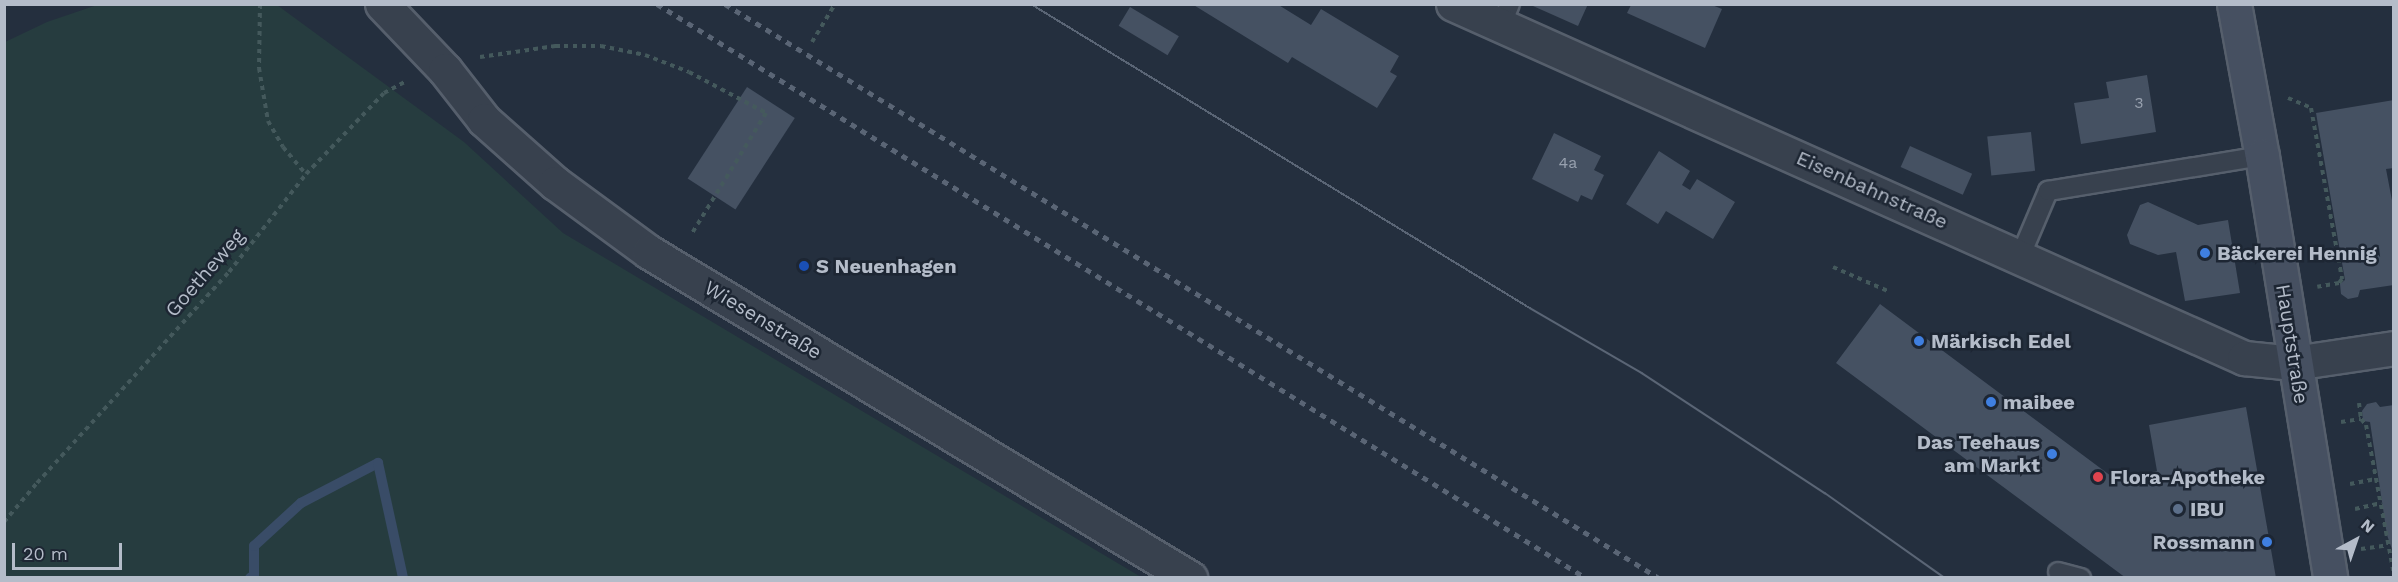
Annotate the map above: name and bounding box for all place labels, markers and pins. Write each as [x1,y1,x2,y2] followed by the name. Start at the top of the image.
[2217,241,2377,265] place label: Bäckerei Hennig
[2198,246,2212,260] marker: Bäckerei Hennig
[816,254,957,278] place label: S Neuenhagen
[797,259,811,273] marker: S Neuenhagen
[1931,329,2071,353] place label: Märkisch Edel
[1912,334,1926,348] marker: Märkisch Edel
[2003,390,2075,414] place label: maibee
[1984,395,1998,409] marker: maibee
[1916,430,2040,477] place label: Das Teehaus am Markt
[2045,447,2059,461] marker: Das Teehaus am Markt
[2110,465,2265,489] place label: Flora-Apotheke
[2091,470,2105,484] marker: Flora-Apotheke
[2190,497,2224,521] place label: IBU
[2171,502,2185,516] marker: IBU
[2153,530,2255,554] place label: Rossmann
[2260,535,2274,549] marker: Rossmann

